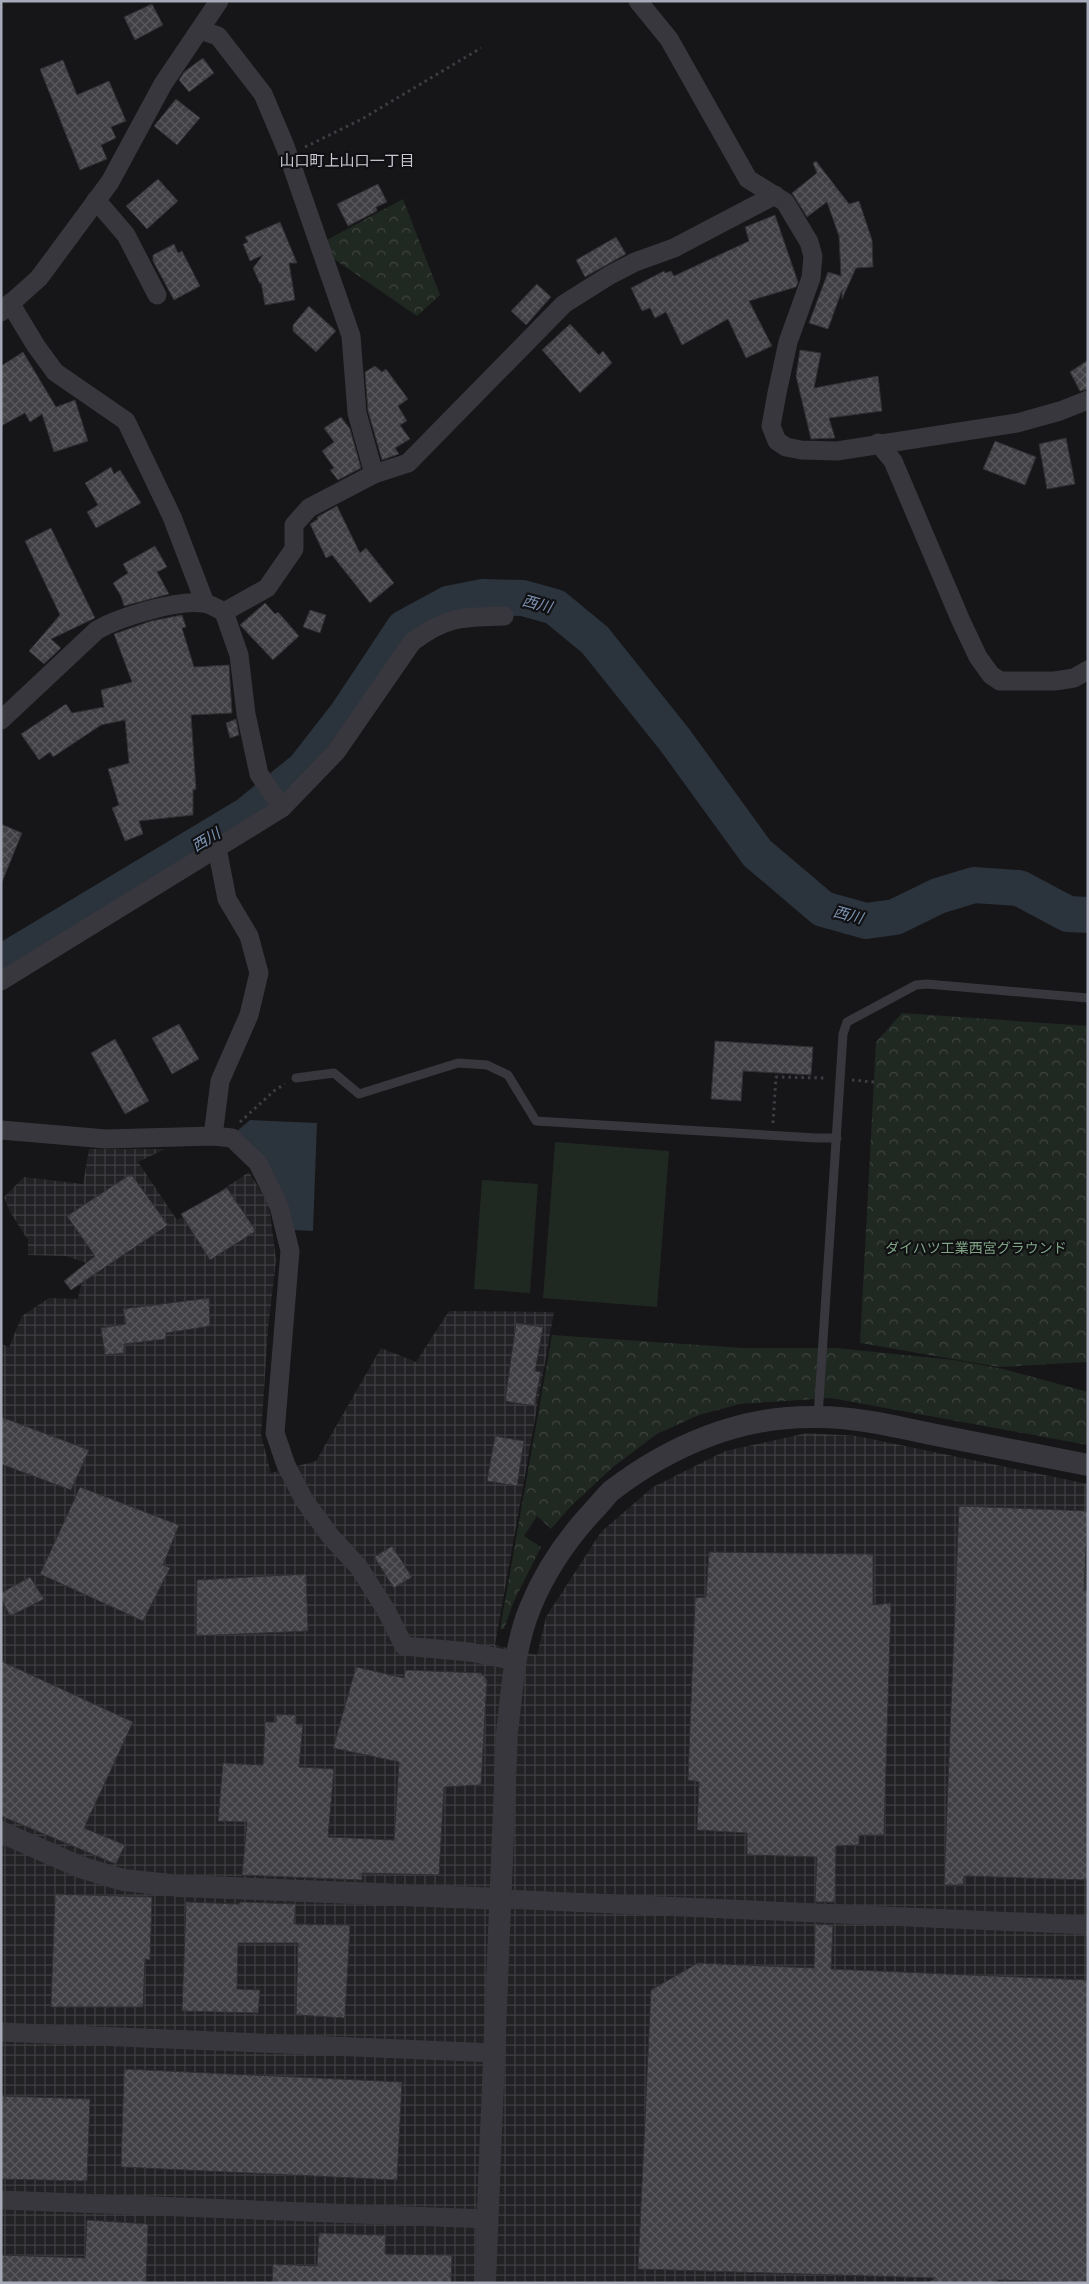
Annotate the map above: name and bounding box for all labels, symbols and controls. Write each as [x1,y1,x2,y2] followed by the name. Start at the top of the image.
[279,152,415,170] district label: 山口町上山口一丁目
[520,591,556,617] water label: 西川
[189,824,225,855] water label: 西川
[831,902,867,928] water label: 西川
[885,1240,1067,1256] park label: ダイハツ工業西宮グラウンド

